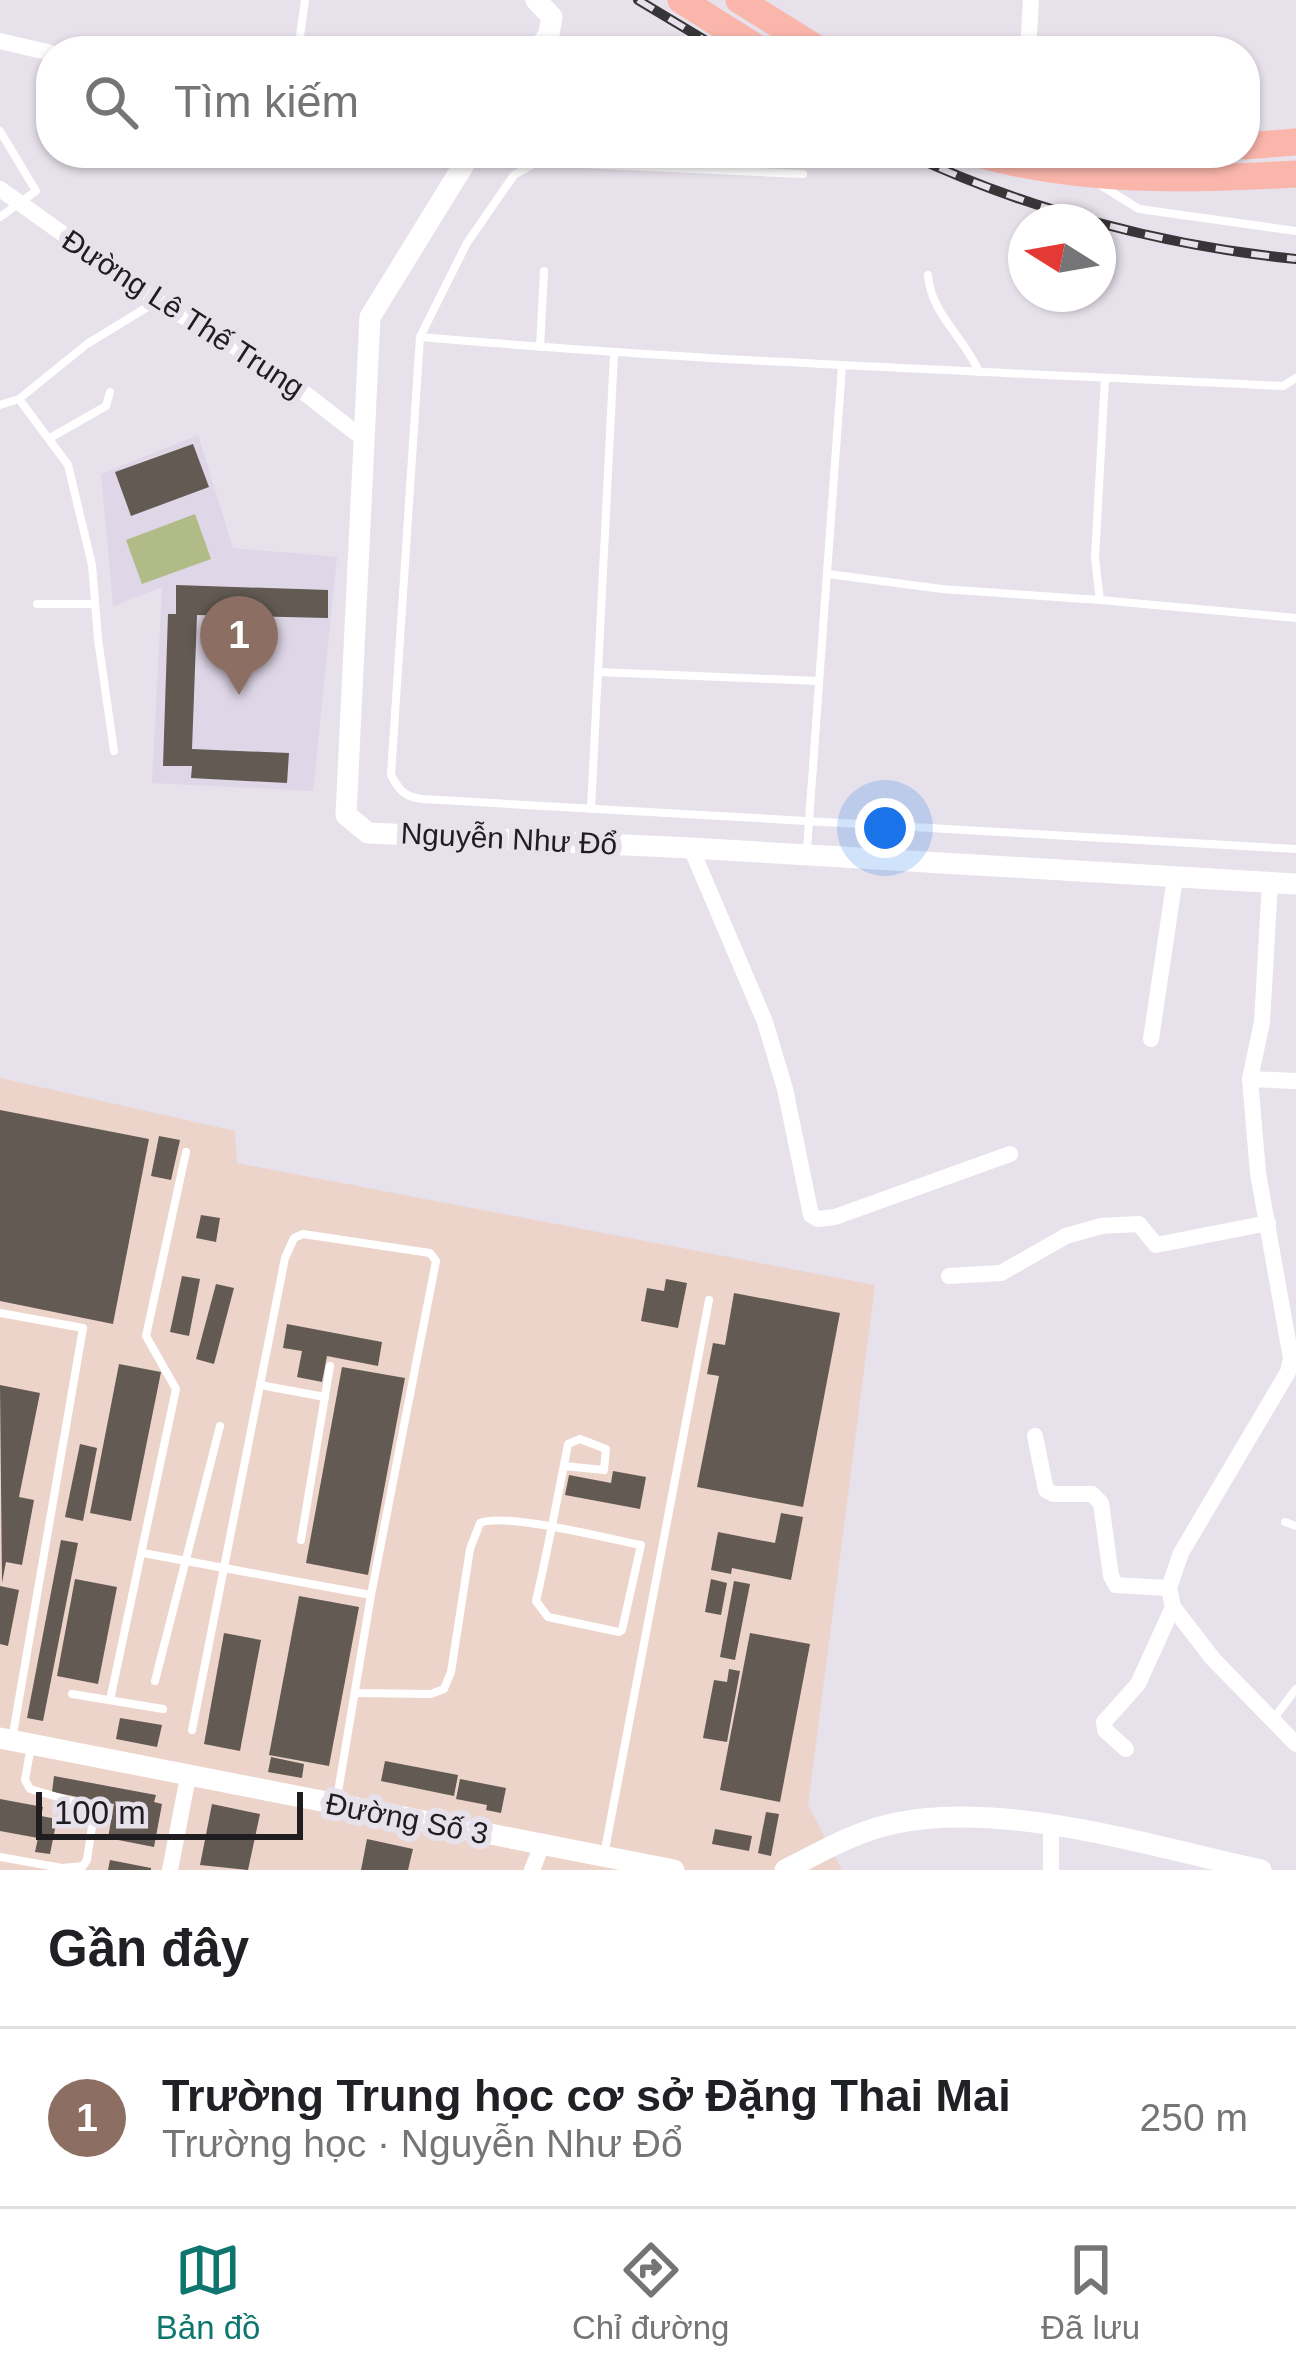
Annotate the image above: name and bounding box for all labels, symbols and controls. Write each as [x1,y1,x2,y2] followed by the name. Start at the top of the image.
[36,36,1260,168] search box
[78,69,144,135] icon: search
[174,76,359,127] text: Tìm kiếm
[1008,204,1116,312] north arrow
[56,223,310,404] street label: Đường Lê Thế Trung
[200,596,278,695] pin: 1
[855,798,915,858] your location
[400,816,618,861] street label: Nguyễn Như Đổ
[36,1786,303,1839] scale bar
[323,1787,491,1850] street label: Đường Số 3
[54,1794,146,1831] text: 100 m
[48,1920,249,1977] text: Gần đây
[162,2070,1011,2121] text: Trường Trung học cơ sở Đặng Thai Mai
[76,2096,98,2139] text: 1
[1140,2096,1248,2139] text: 250 m
[162,2122,683,2165] text: Trường học · Nguyễn Như Đổ
[156,2237,260,2347] tab: Bản đồ
[572,2237,729,2347] tab: Chỉ đường
[1041,2237,1140,2347] tab: Đã lưu

